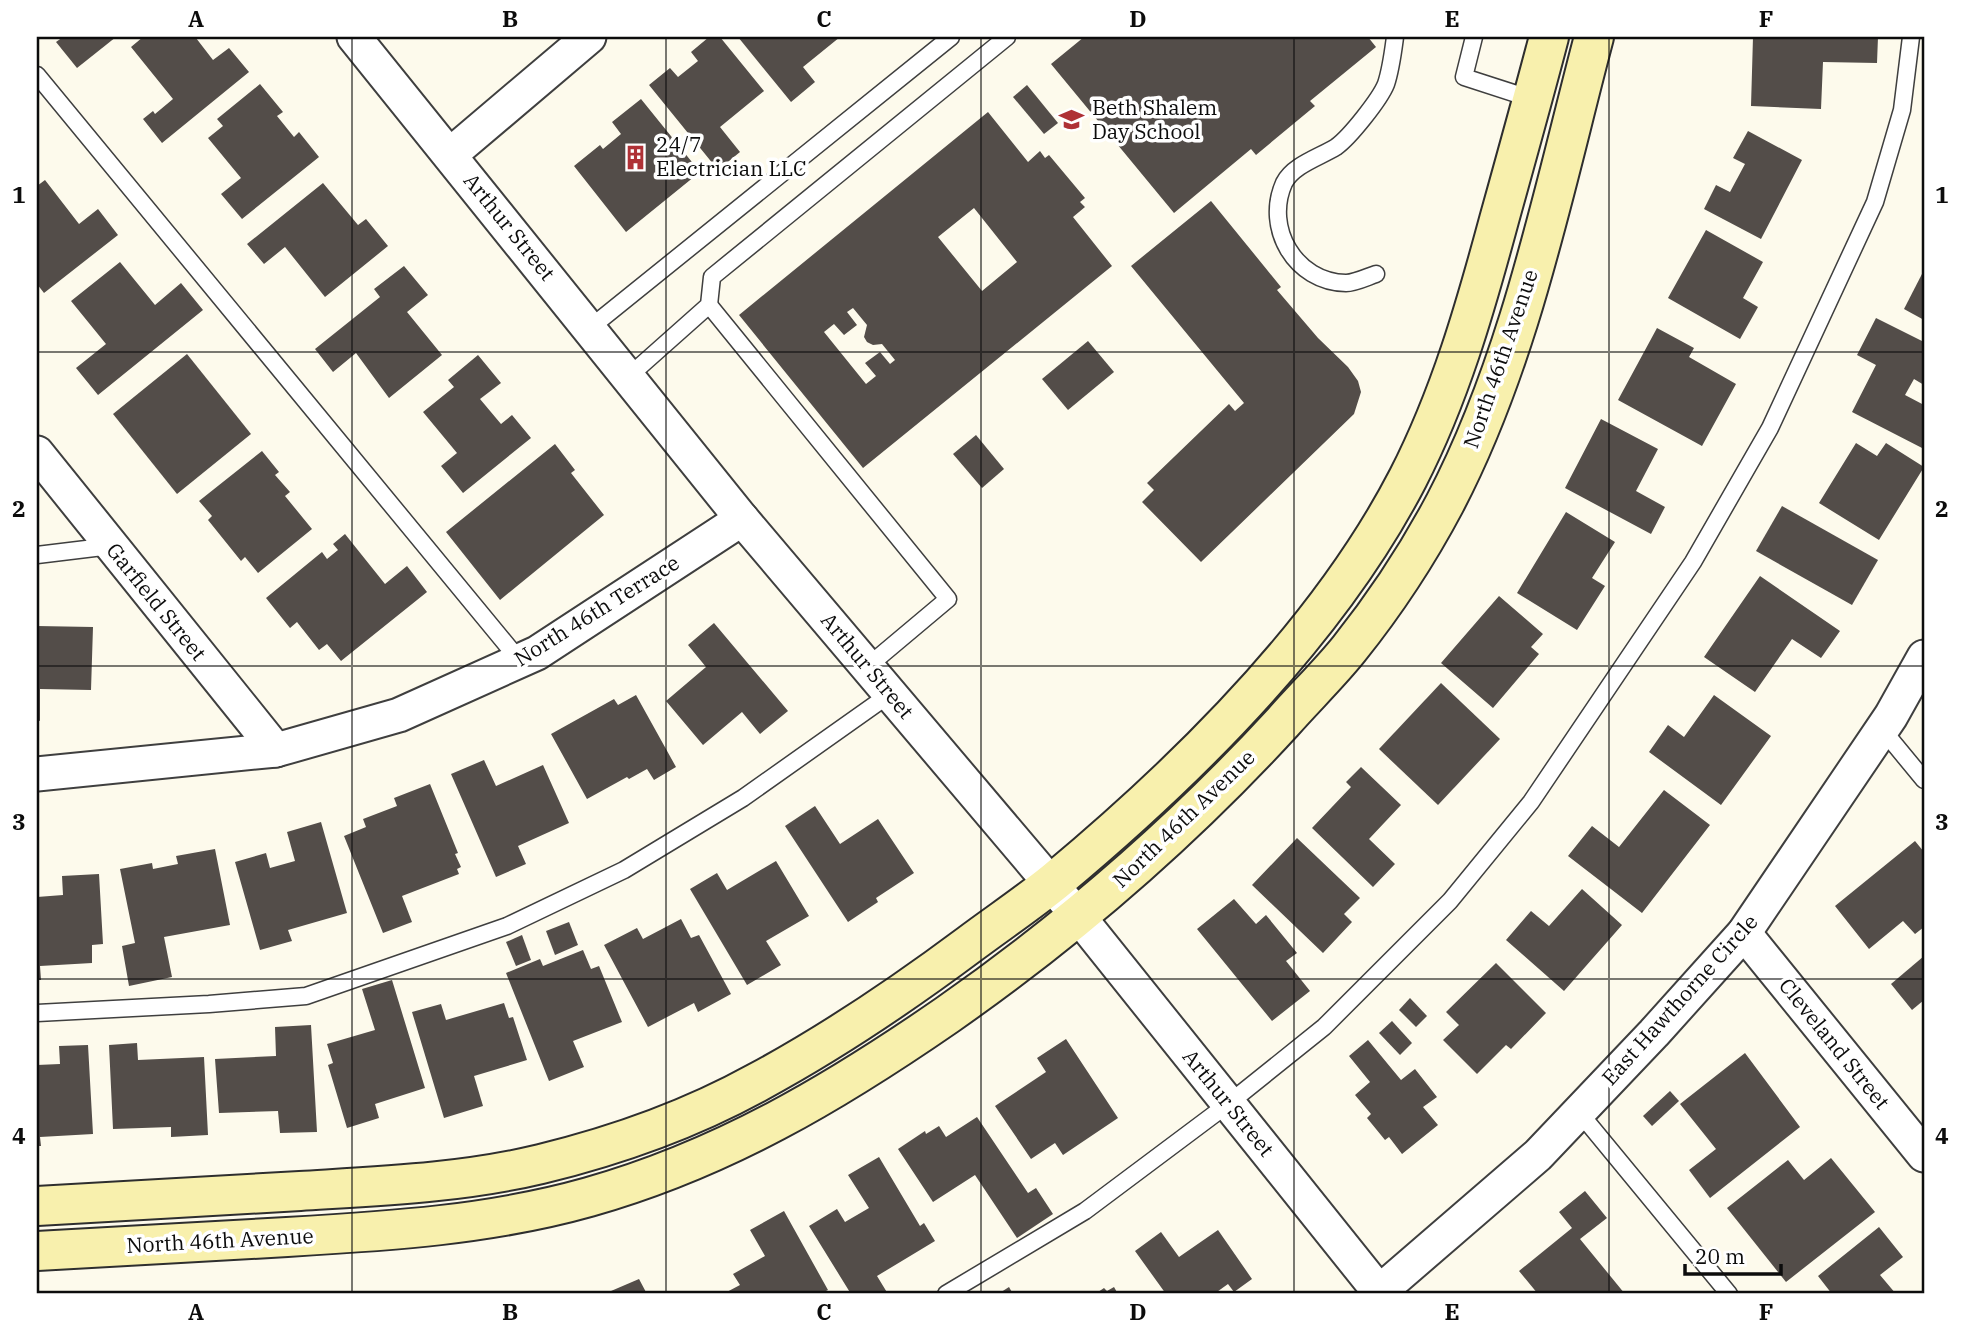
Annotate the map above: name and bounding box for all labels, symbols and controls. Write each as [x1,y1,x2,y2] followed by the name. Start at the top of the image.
[188,3,204,33] text: A
[502,3,518,33] text: B
[816,3,832,33] text: C
[1129,3,1147,33] text: D
[1444,3,1460,33] text: E
[1759,3,1773,33] text: F
[1092,93,1217,145] place label: Beth Shalem Day School
[1058,106,1086,134] school or university icon: Beth Shalem Day School
[656,130,807,182] place label: 24/7 Electrician LLC
[622,143,650,171] building icon: 24/7 Electrician LLC
[458,167,562,286] street label: Arthur Street
[12,179,26,209] text: 1
[1935,179,1949,209] text: 1
[1456,266,1544,452] street label: North 46th Avenue
[12,493,26,523] text: 2
[1935,493,1949,523] text: 2
[101,537,213,666] street label: Garfield Street
[509,548,684,672] street label: North 46th Terrace
[815,606,920,724] street label: Arthur Street
[1106,743,1260,893] street label: North 46th Avenue
[12,806,26,836] text: 3
[1935,806,1949,836] text: 3
[1595,908,1763,1091] street label: East Hawthorne Circle
[1773,972,1896,1115] street label: Cleveland Street
[1177,1043,1281,1162] street label: Arthur Street
[12,1120,26,1150] text: 4
[1935,1120,1949,1150] text: 4
[126,1221,314,1259] street label: North 46th Avenue
[1685,1233,1781,1277] scale bar
[1695,1242,1745,1270] text: 20 m
[188,1296,204,1326] text: A
[502,1296,518,1326] text: B
[816,1296,832,1326] text: C
[1129,1296,1147,1326] text: D
[1444,1296,1460,1326] text: E
[1759,1296,1773,1326] text: F

